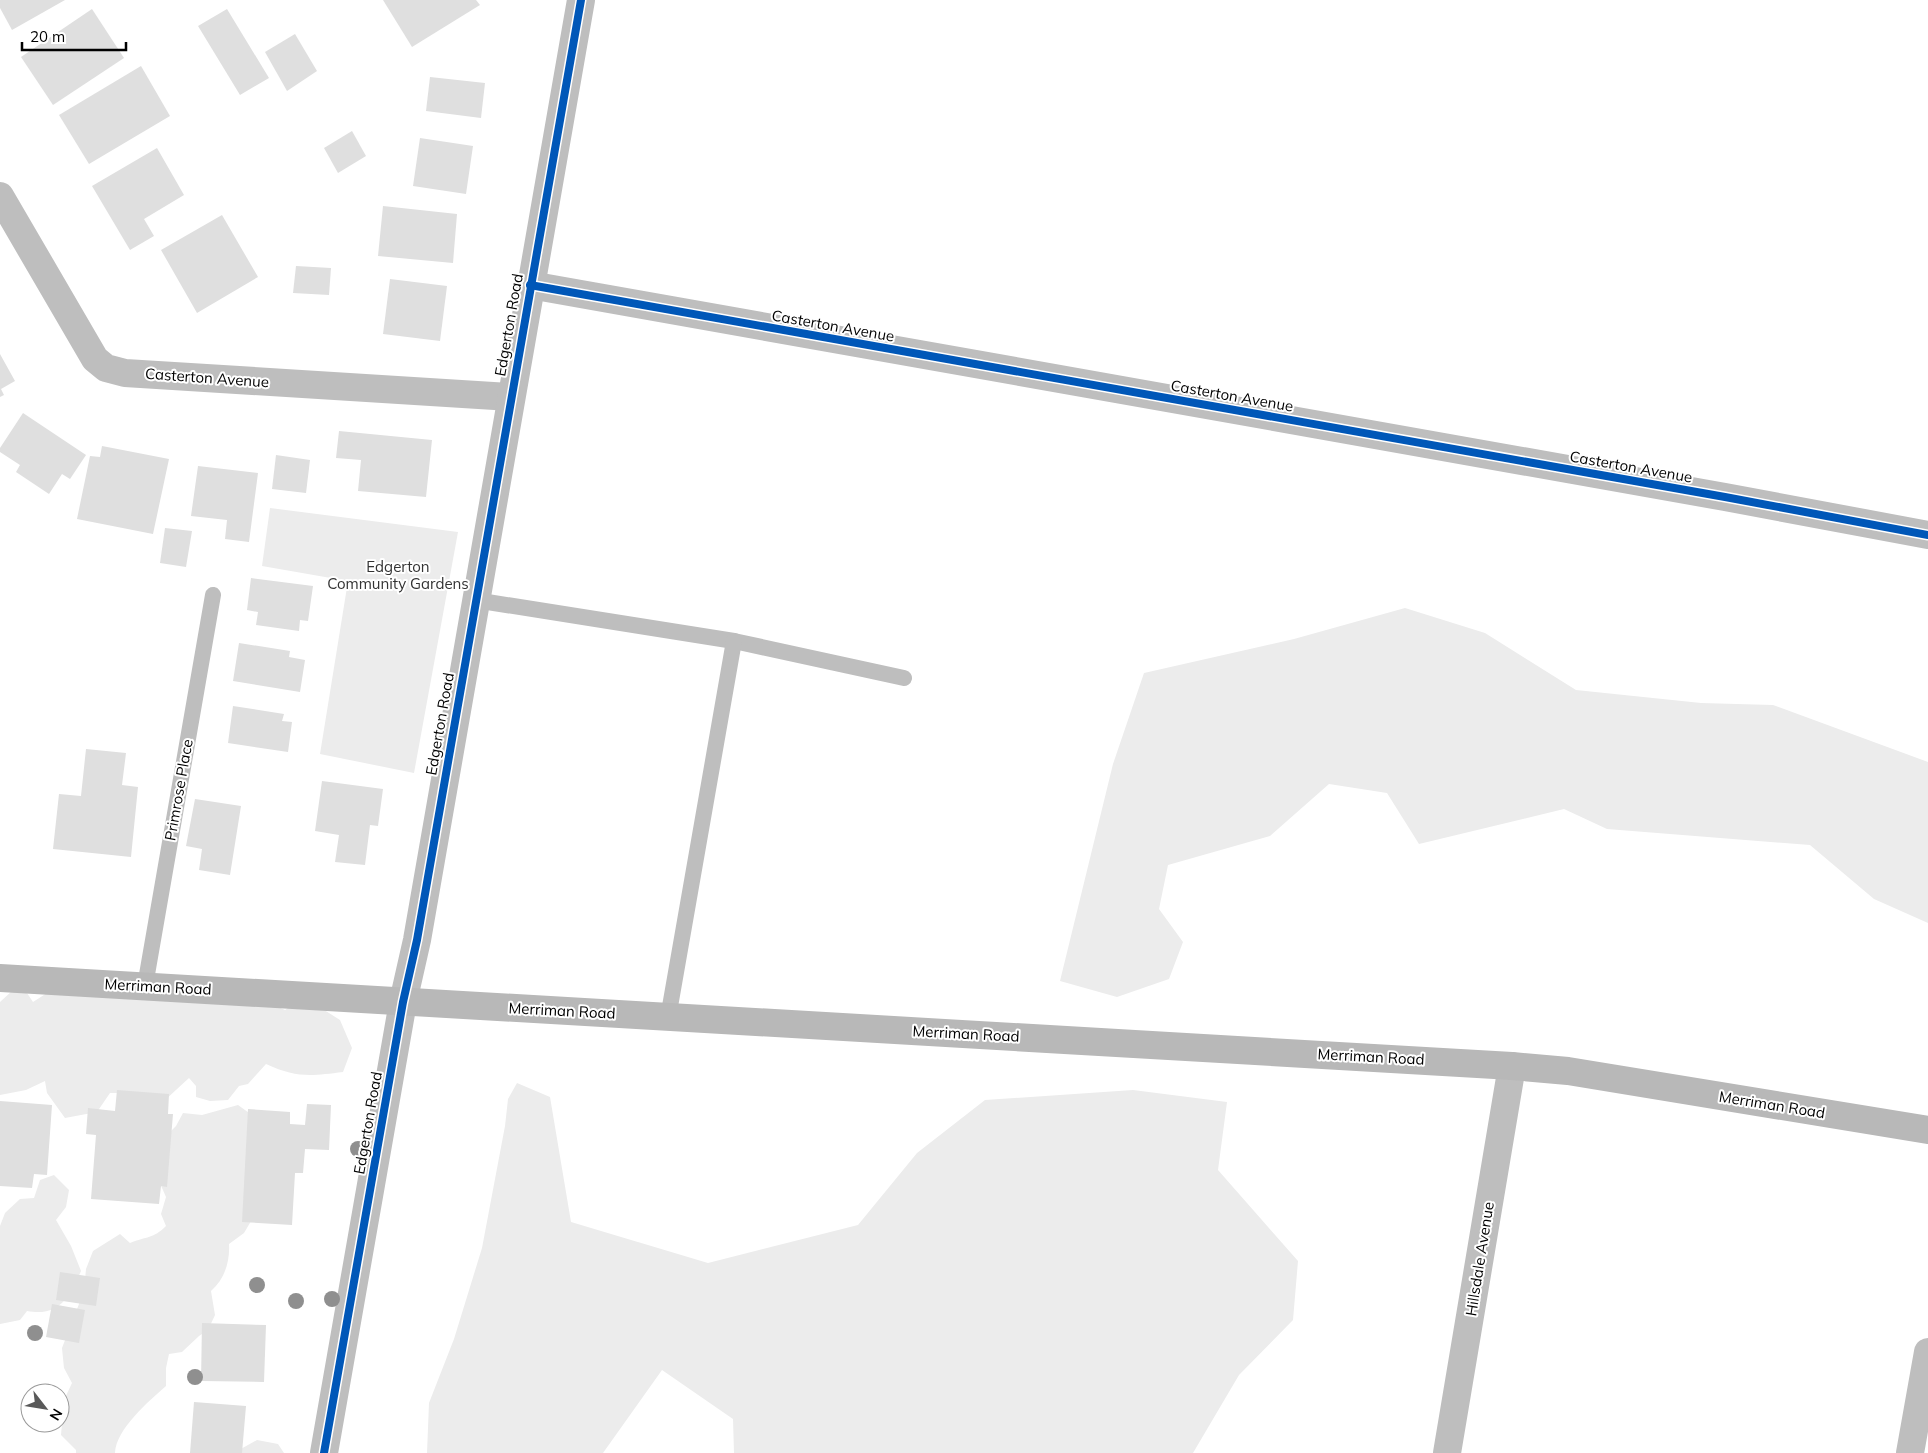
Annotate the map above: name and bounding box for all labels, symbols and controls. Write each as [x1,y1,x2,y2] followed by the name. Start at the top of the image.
[22,20,126,52] scale bar
[30,27,65,46] text: 20 m
[490,272,527,378] street label: Edgerton Road
[770,305,896,346] street label: Casterton Avenue
[144,364,270,391] street label: Casterton Avenue
[1169,375,1295,416] street label: Casterton Avenue
[1568,446,1694,487] street label: Casterton Avenue
[327,557,469,593] park label: Edgerton Community Gardens
[421,671,458,777] street label: Edgerton Road
[160,738,197,842] street label: Primrose Place
[104,974,212,999] street label: Merriman Road
[508,998,616,1023] street label: Merriman Road
[912,1021,1020,1046] street label: Merriman Road
[1317,1044,1425,1069] street label: Merriman Road
[349,1070,386,1176] street label: Edgerton Road
[1718,1087,1826,1122] street label: Merriman Road
[1461,1200,1498,1317] street label: Hillsdale Avenue
[20,1383,70,1433] north arrow
[46,1406,67,1424] text: N

